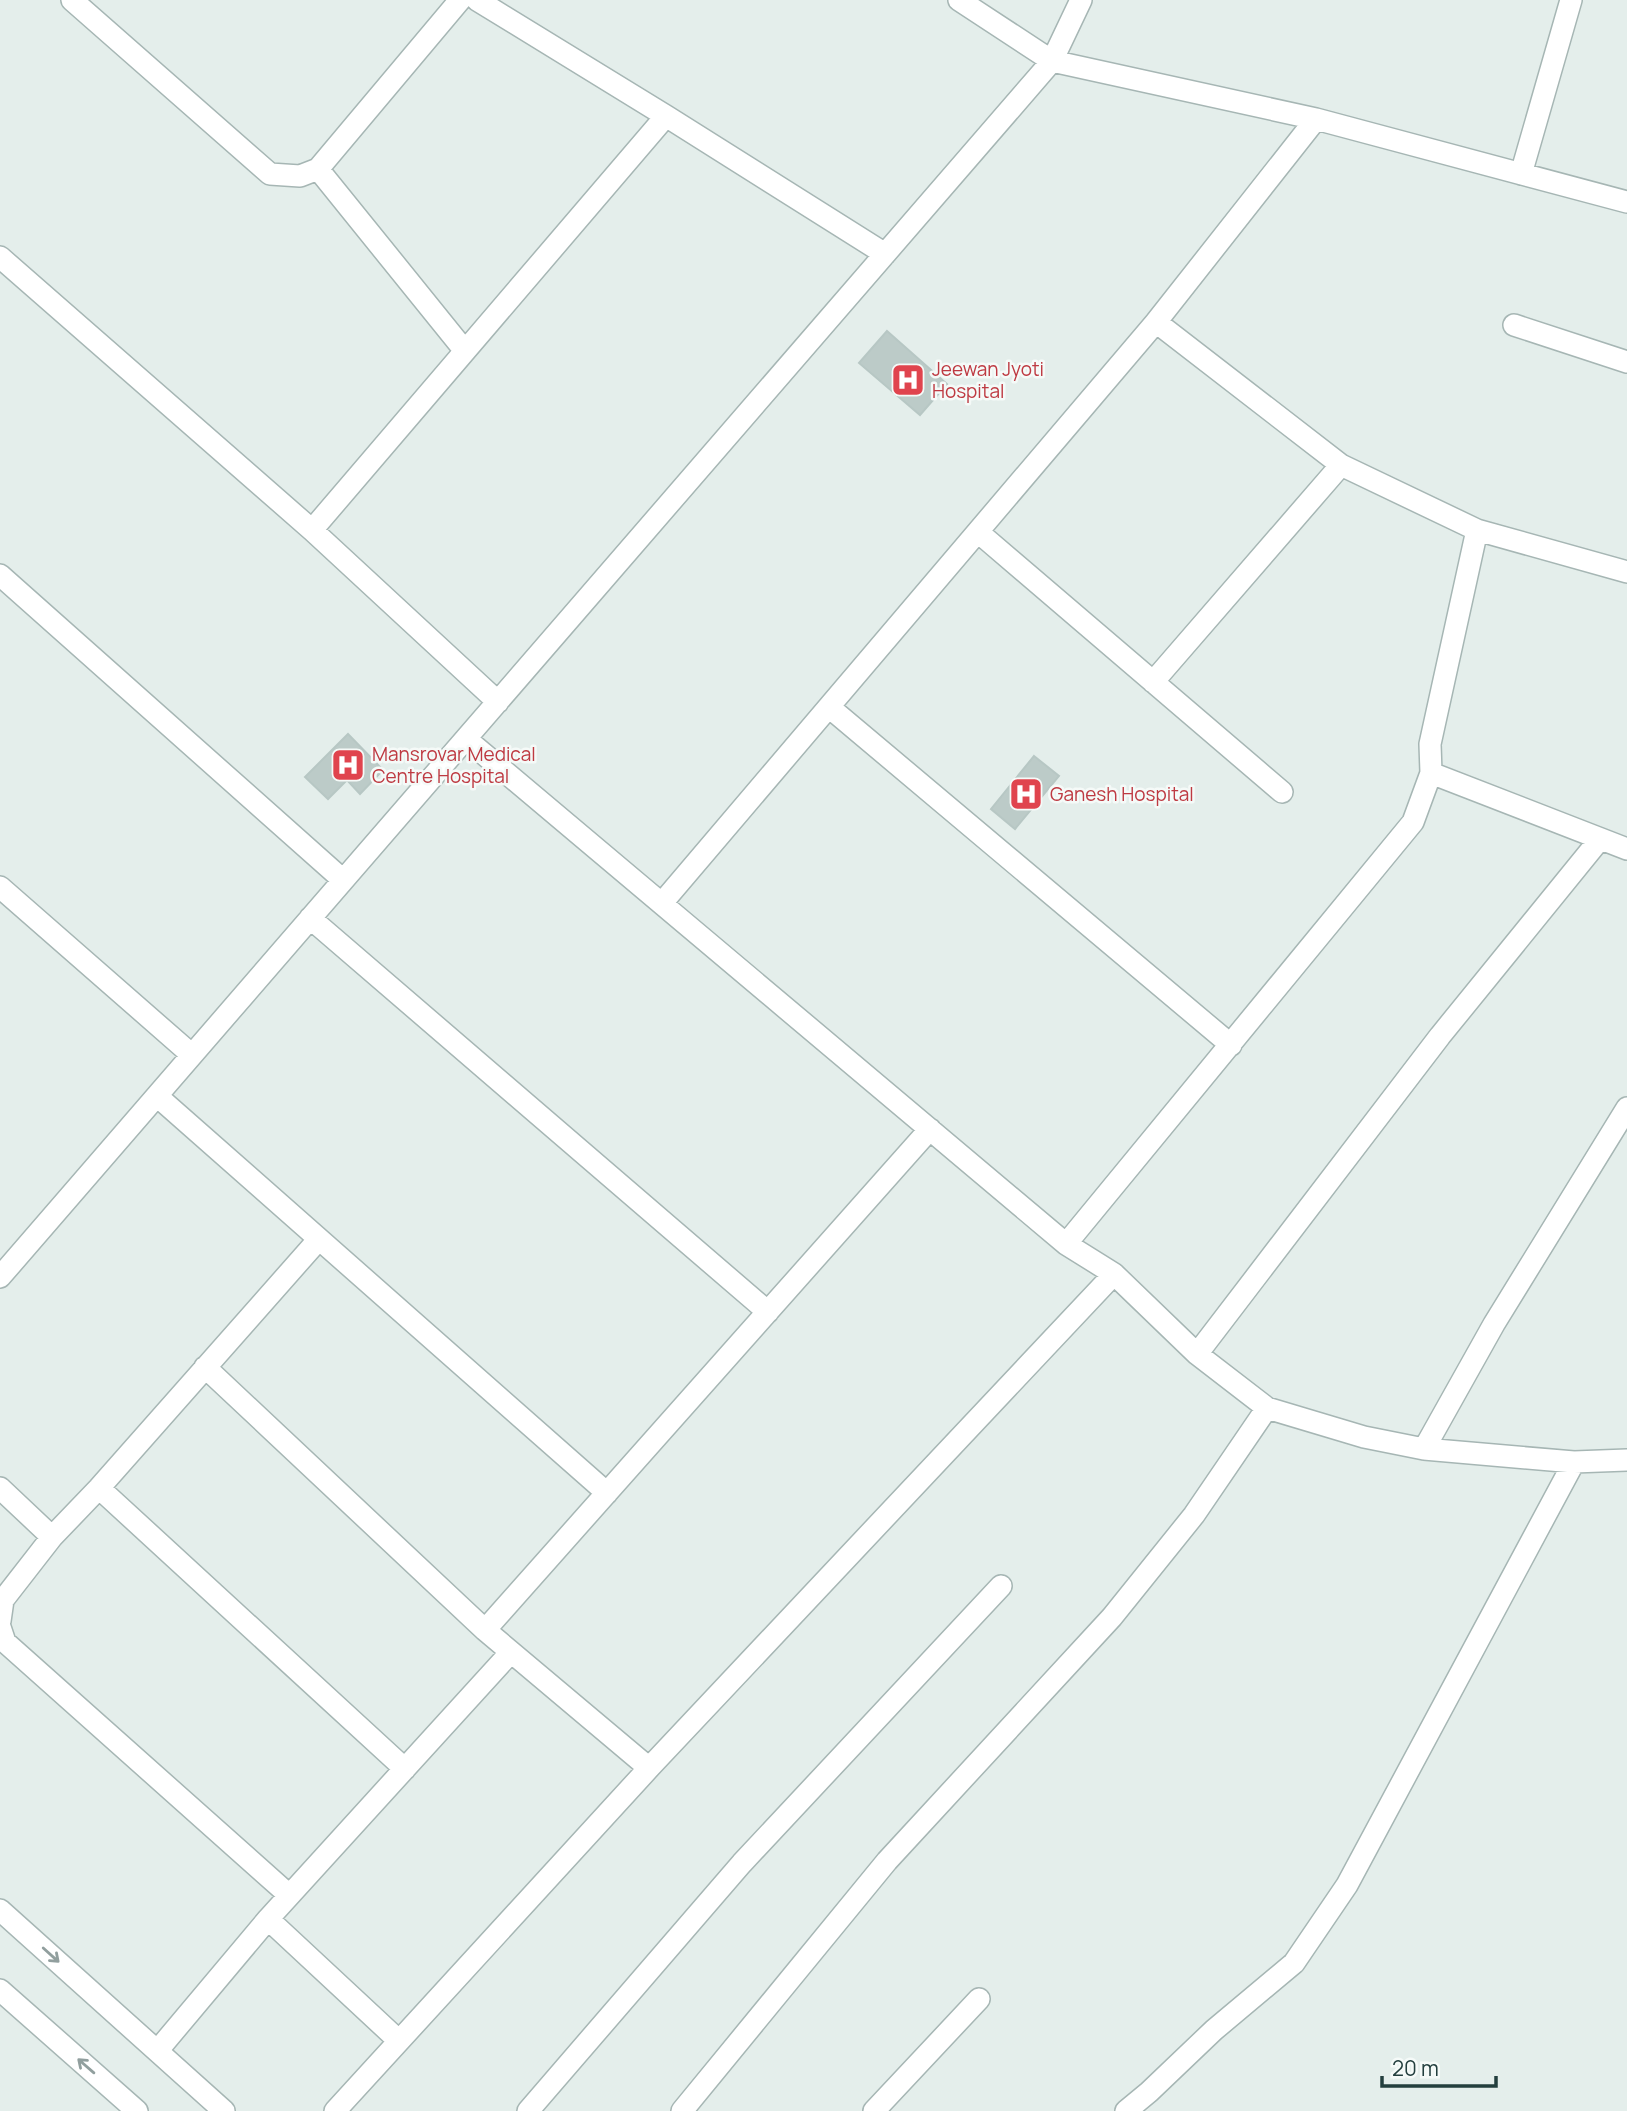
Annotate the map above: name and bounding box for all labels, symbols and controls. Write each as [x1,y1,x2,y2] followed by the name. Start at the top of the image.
[932,356,1044,404] place label: Jeewan Jyoti Hospital
[889,361,927,399] hospital icon: Jeewan Jyoti Hospital
[372,741,536,789] place label: Mansrovar Medical Centre Hospital
[329,746,367,784] hospital icon: Mansrovar Medical Centre Hospital
[1007,775,1045,813] hospital icon: Ganesh Hospital
[1050,781,1194,807] place label: Ganesh Hospital
[42,1947,60,1963] one-way arrow
[1382,2044,1496,2088] scale bar
[1392,2054,1439,2082] text: 20 m
[77,2058,95,2074] one-way arrow

